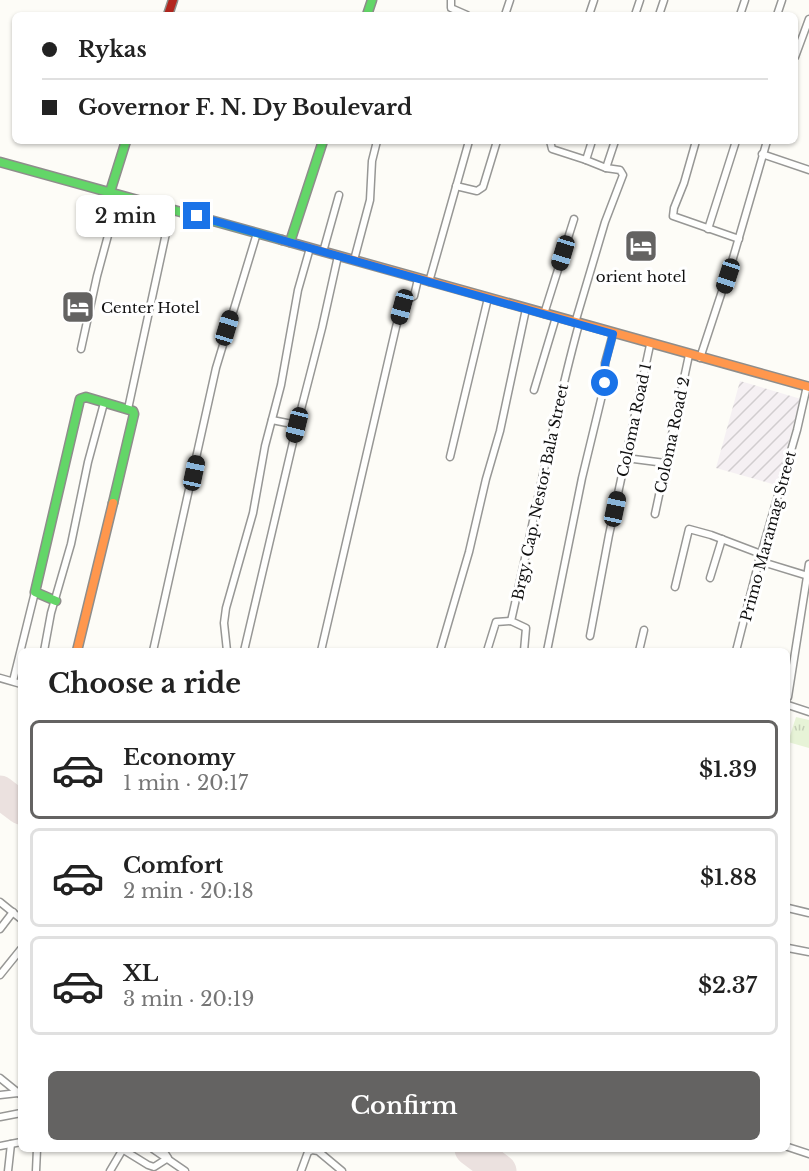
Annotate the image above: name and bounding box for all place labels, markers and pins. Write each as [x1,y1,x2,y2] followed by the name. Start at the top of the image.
[623,228,659,264] hotel icon: orient hotel
[596,267,686,286] place label: orient hotel
[60,289,96,325] hotel icon: Center Hotel
[101,298,200,317] place label: Center Hotel

